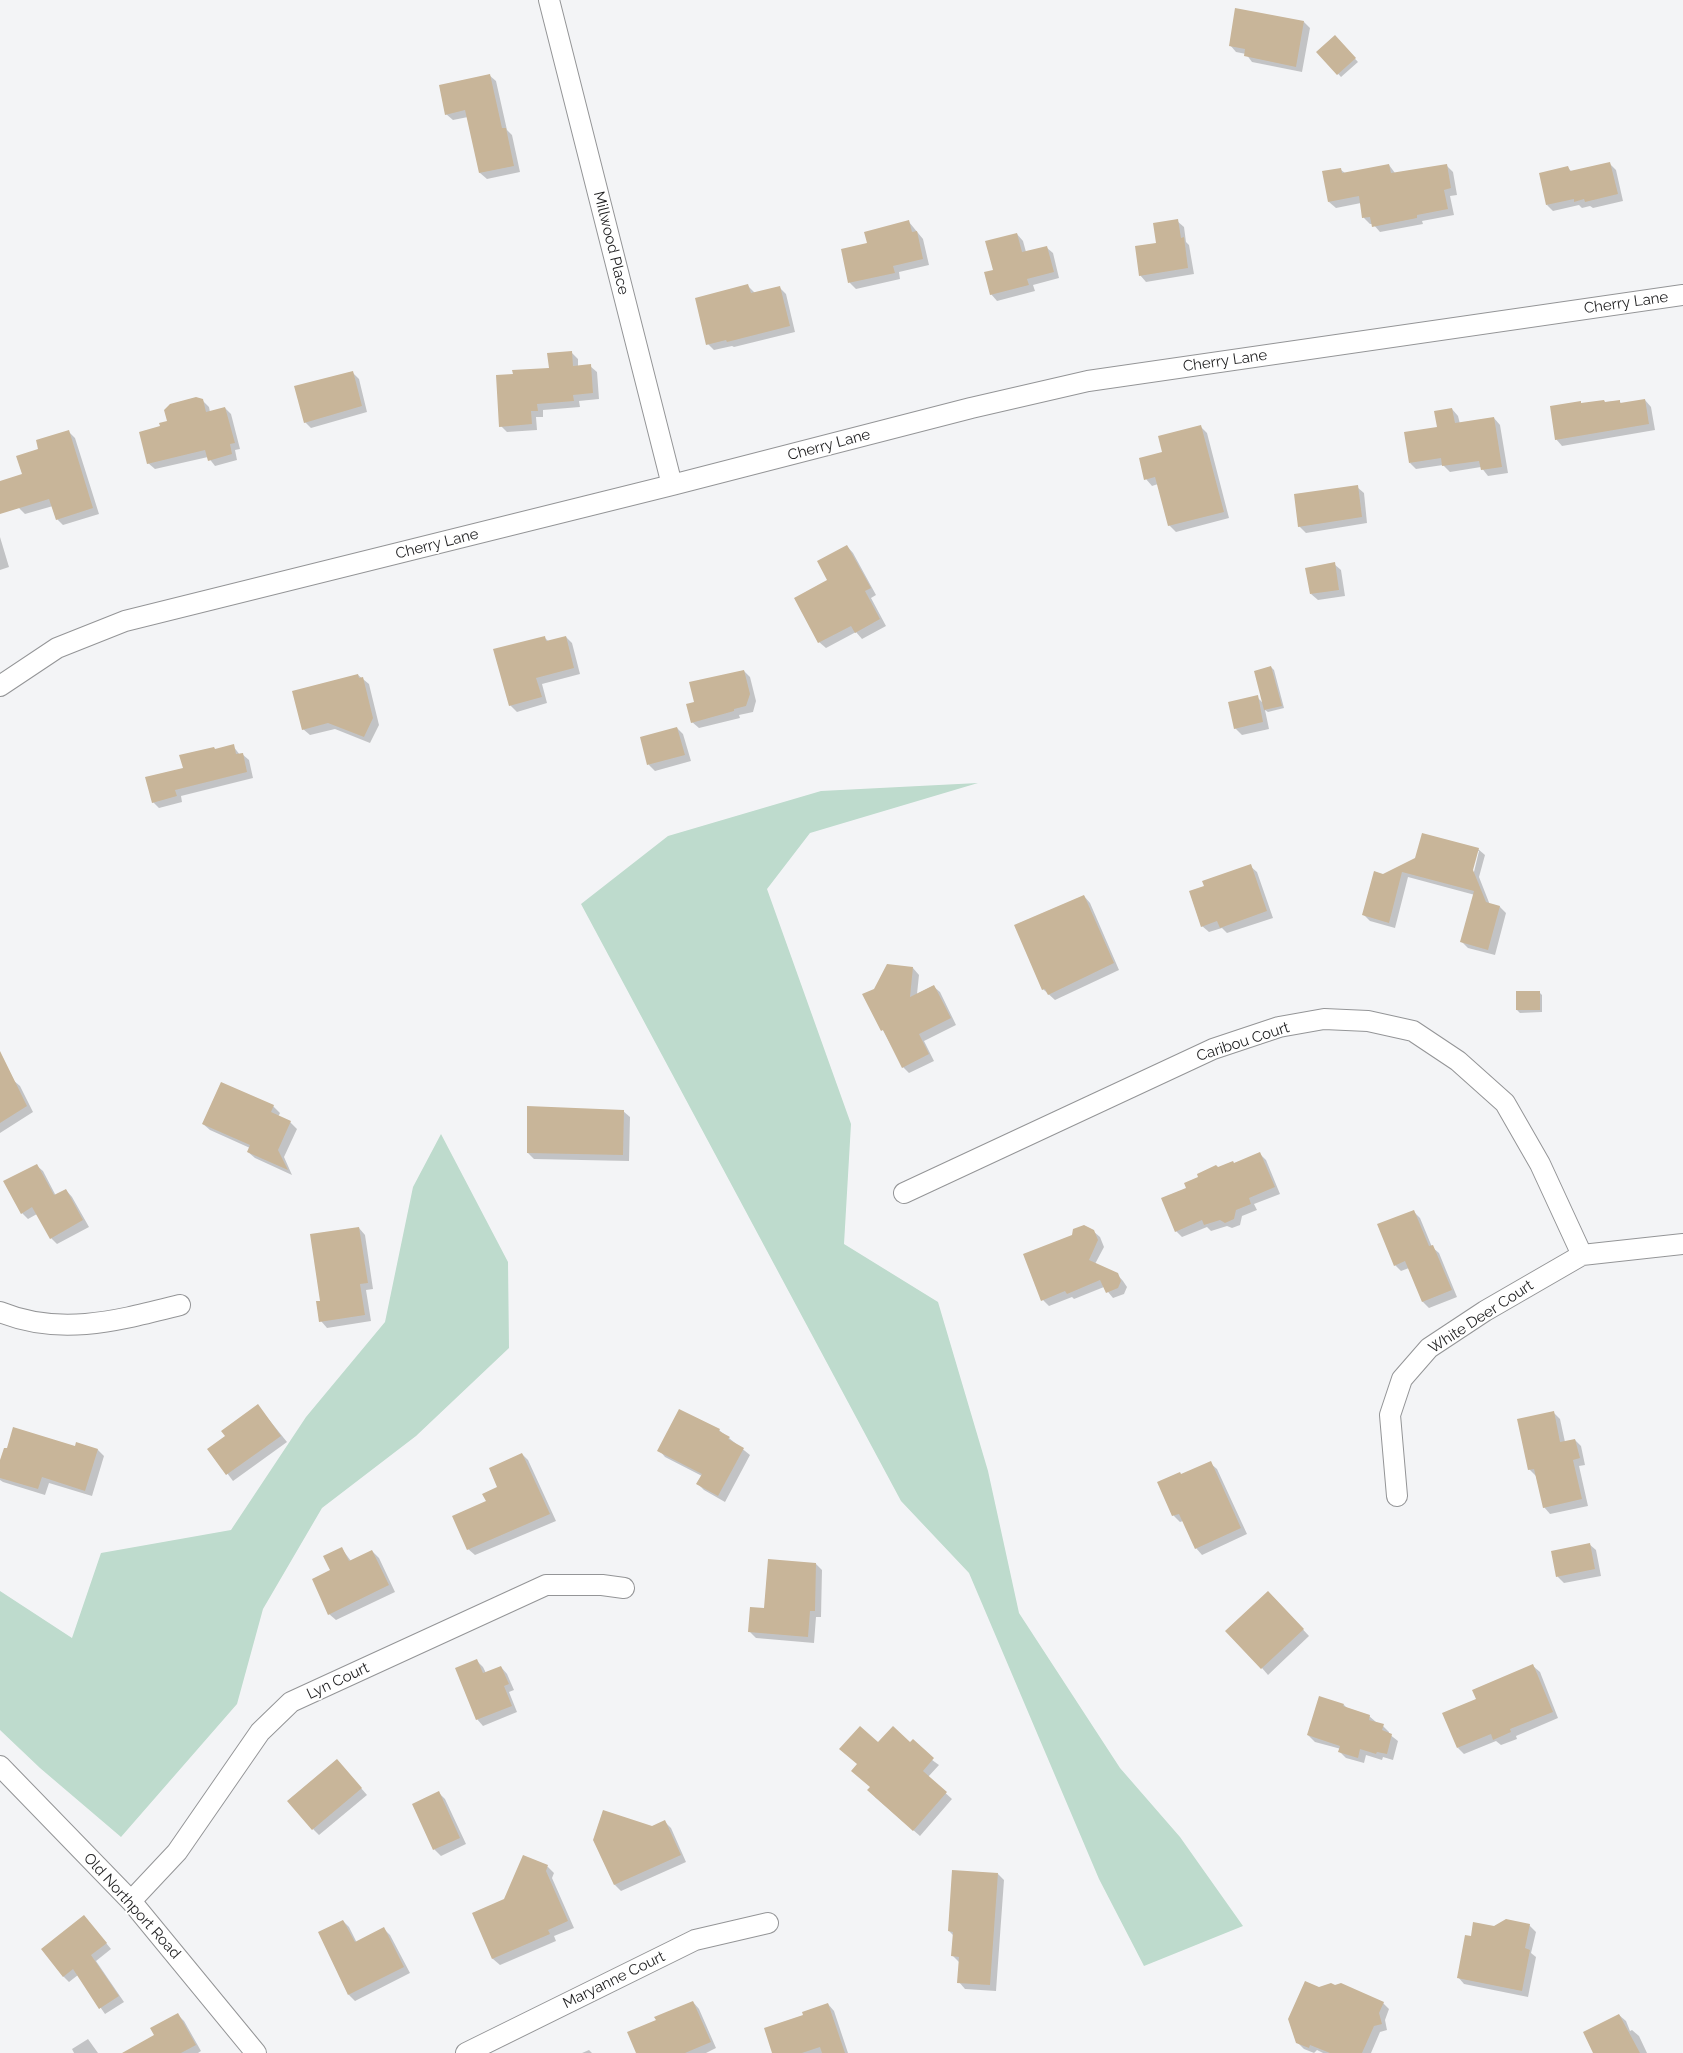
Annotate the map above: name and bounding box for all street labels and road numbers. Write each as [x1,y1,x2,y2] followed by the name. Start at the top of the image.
[589,189,633,297] street label: Millwood Place
[1583,288,1669,318] street label: Cherry Lane
[1182,346,1268,376] street label: Cherry Lane
[786,425,872,465] street label: Cherry Lane
[394,525,480,563] street label: Cherry Lane
[1194,1019,1292,1065] street label: Caribou Court
[1425,1276,1537,1358] street label: White Deer Court
[304,1659,372,1703] street label: Lyn Court
[80,1849,184,1963] street label: Old Northport Road
[560,1948,668,2012] street label: Maryanne Court

